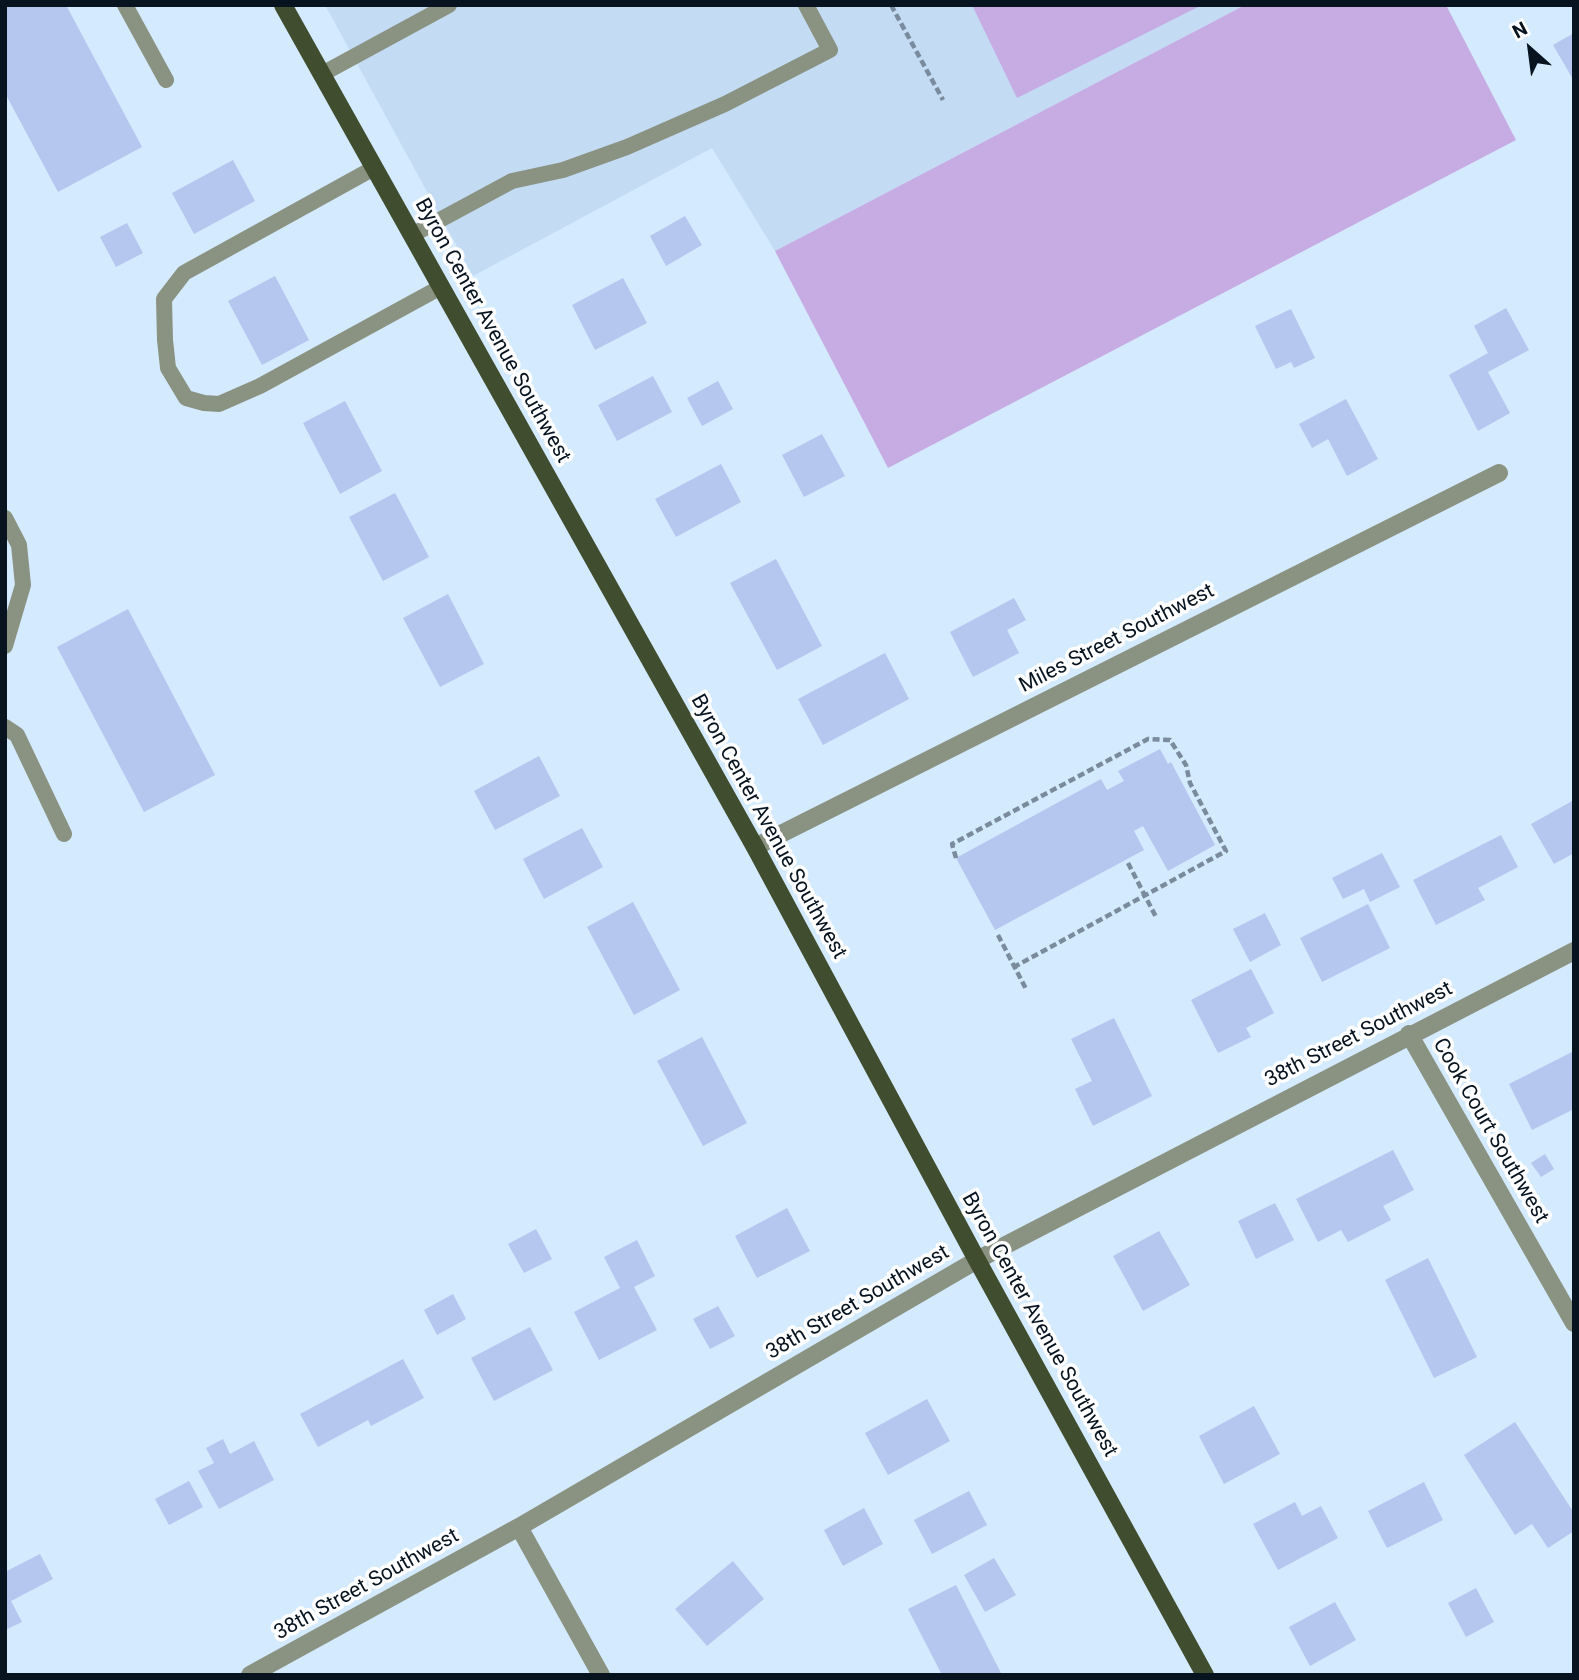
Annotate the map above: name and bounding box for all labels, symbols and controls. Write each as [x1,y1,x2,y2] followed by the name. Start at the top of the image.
[1495,14,1565,84] north arrow
[1509,17,1531,43] text: N
[409,194,575,468] street label: Byron Center Avenue Southwest
[1015,579,1219,699] street label: Miles Street Southwest
[685,690,851,964] street label: Byron Center Avenue Southwest
[1261,977,1457,1093] street label: 38th Street Southwest
[1427,1034,1553,1228] street label: Cook Court Southwest
[956,1188,1122,1462] street label: Byron Center Avenue Southwest
[762,1240,954,1366] street label: 38th Street Southwest
[270,1524,464,1646] street label: 38th Street Southwest

